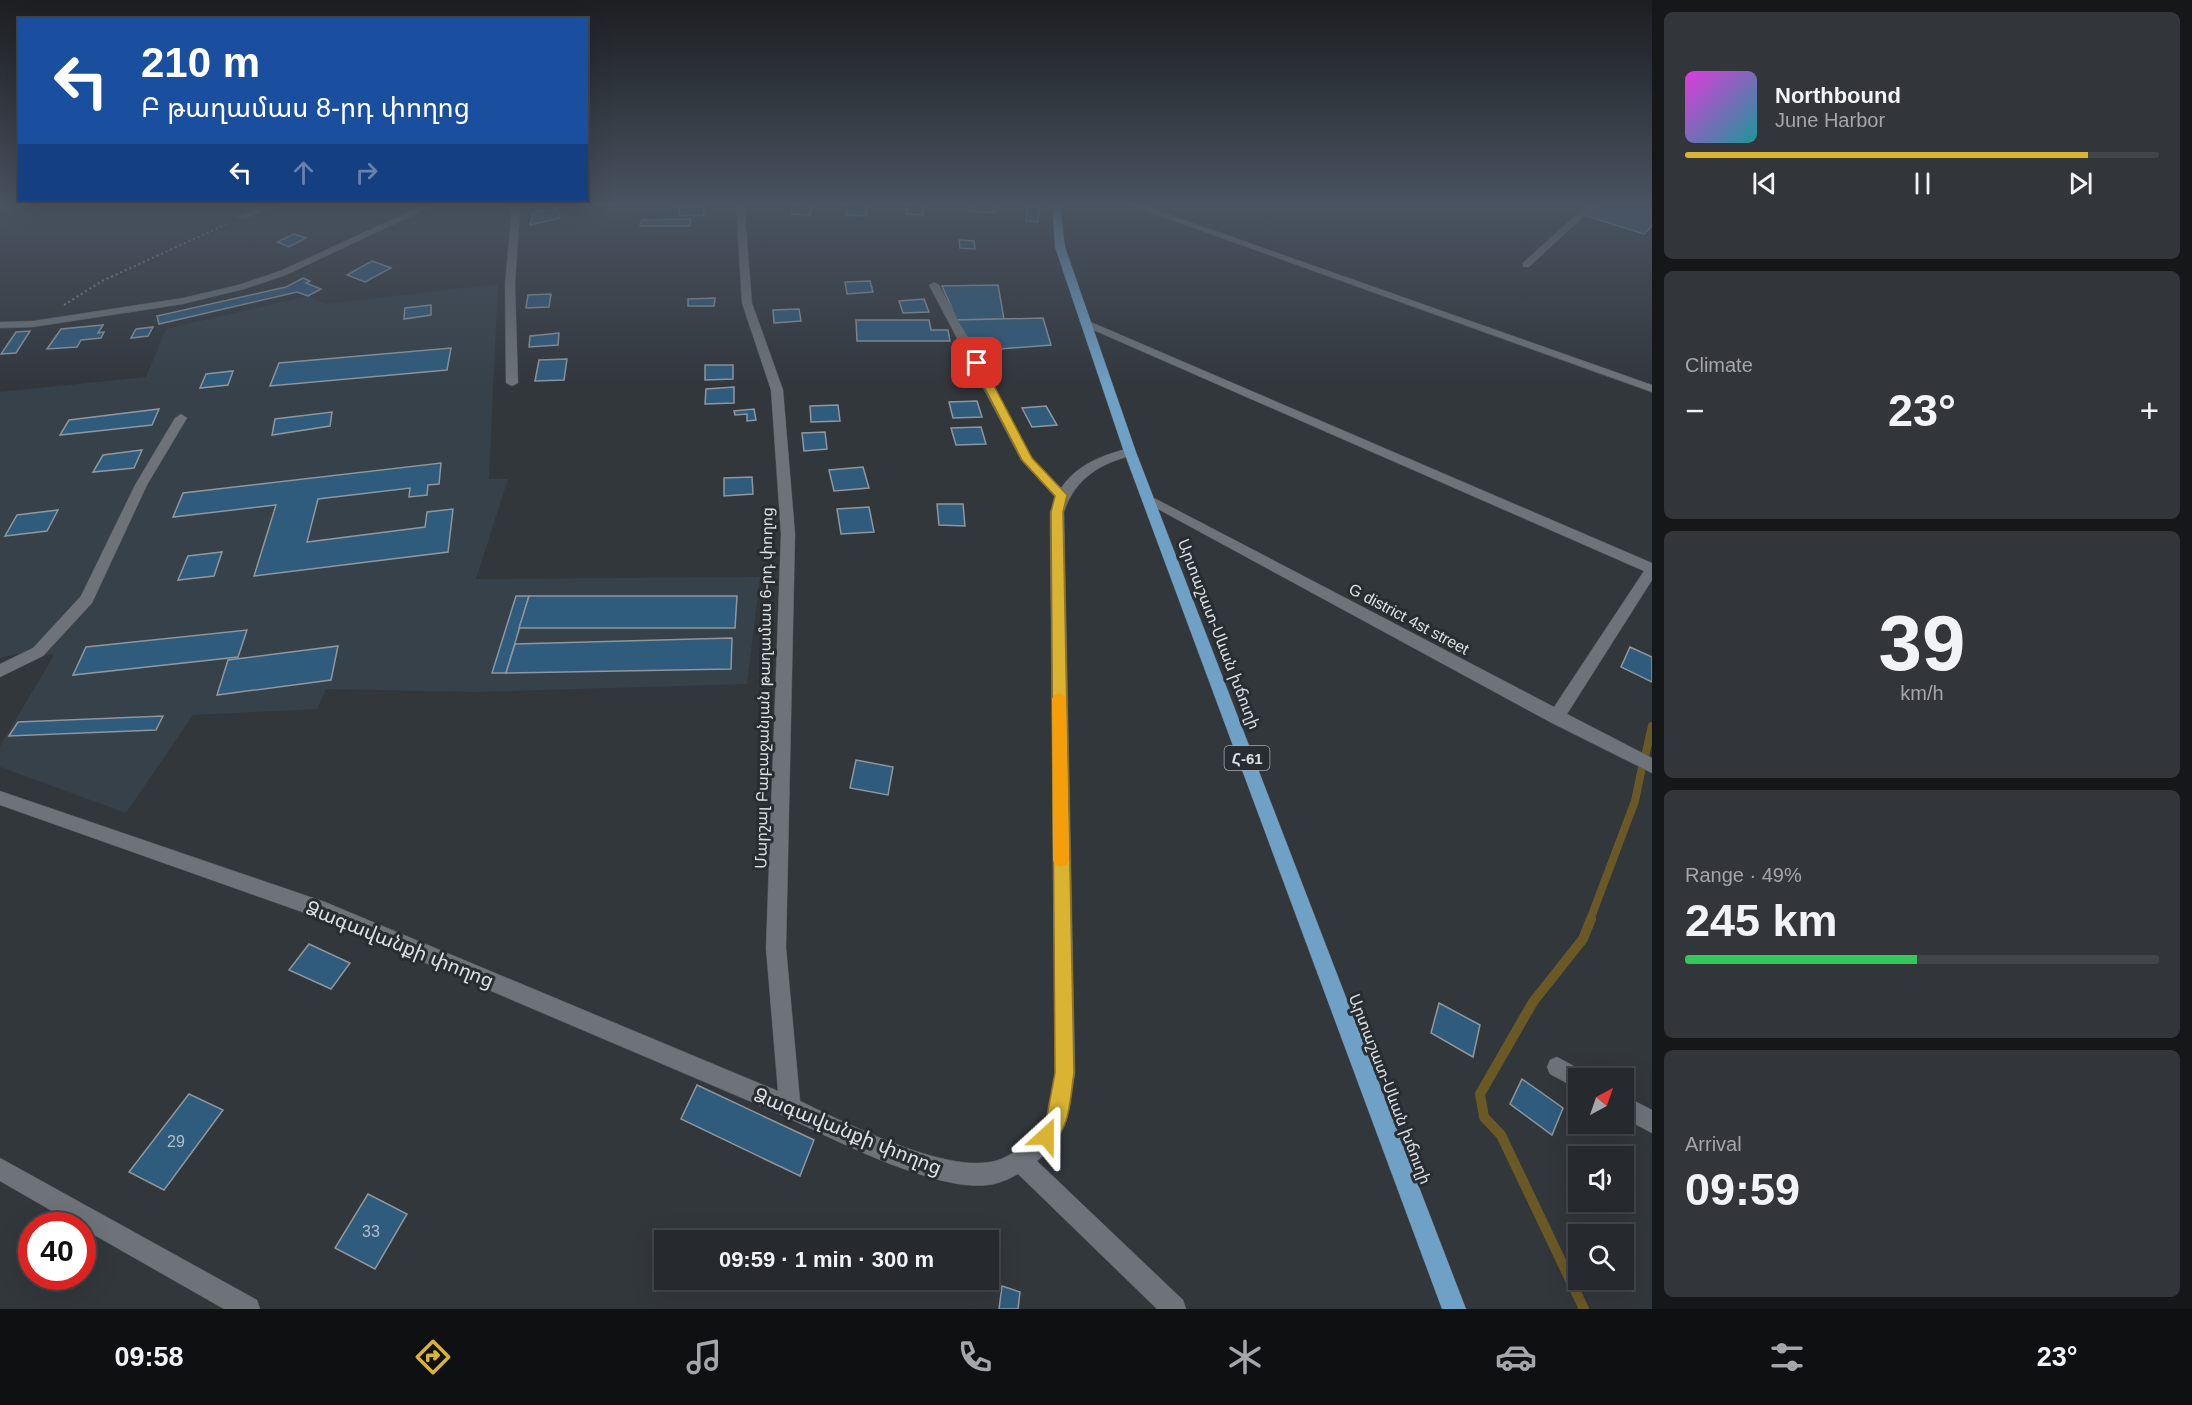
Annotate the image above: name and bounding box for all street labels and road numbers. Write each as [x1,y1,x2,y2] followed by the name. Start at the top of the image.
[752,507,777,869] street label: Մարշալ Բաբաջանյան թաղամաս 6-րդ փողոց
[1174,536,1263,732] street label: Արտաշատ-Սևան խճուղի
[1346,580,1472,658] street label: G district 4st street
[1224,746,1270,770] road number: Հ-61
[303,896,497,993] street label: Ձագավանքի փողոց
[1345,991,1434,1187] street label: Արտաշատ-Սևան խճուղի
[751,1083,945,1180] street label: Ձագավանքի փողոց

